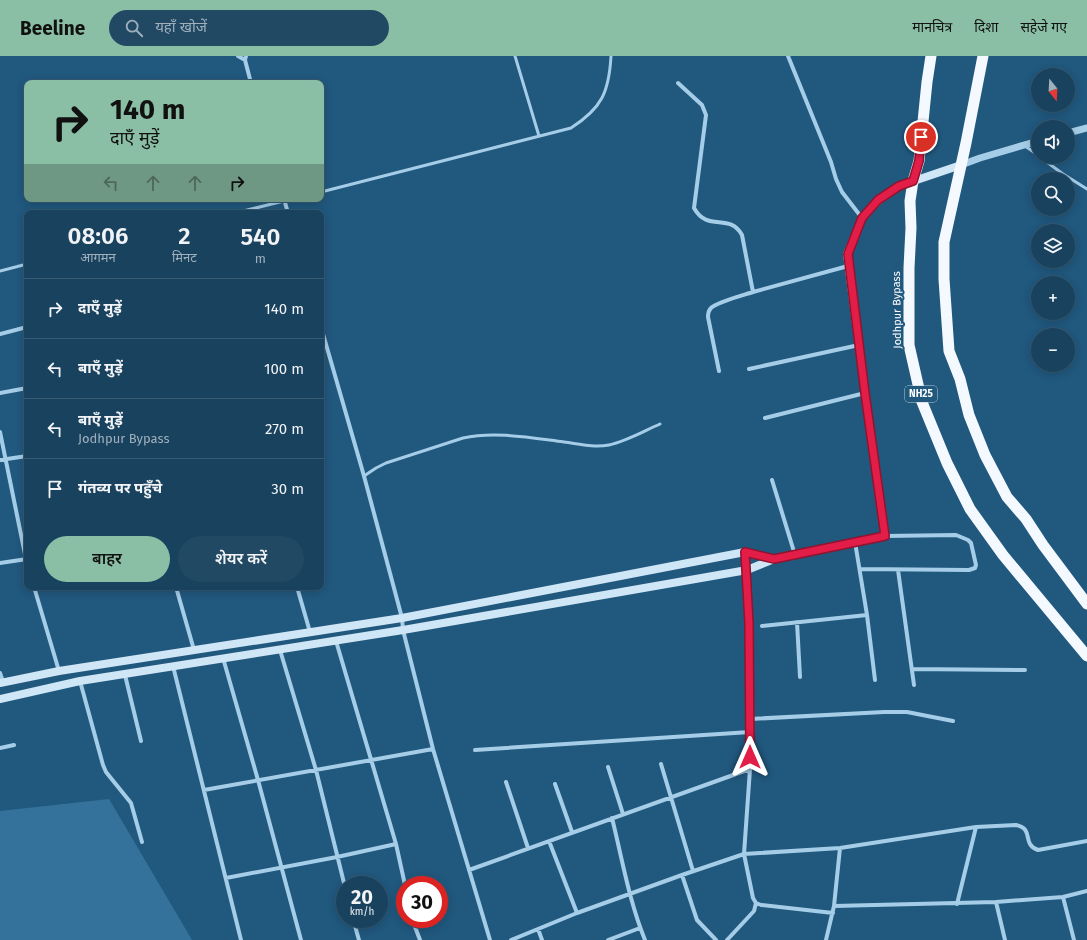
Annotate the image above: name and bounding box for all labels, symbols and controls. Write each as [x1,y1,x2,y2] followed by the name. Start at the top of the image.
[109,10,389,46] search box
[20,17,85,40] text: Beeline
[123,17,145,39] icon: search
[155,18,207,36] text: यहाँ खोजें
[912,19,952,36] text: मानचित्र
[974,19,998,36] text: दिशा
[1020,19,1067,36] text: सहेजे गए
[1031,68,1075,112] north arrow
[1031,68,1075,372] map controls
[110,93,186,126] text: 140 m
[44,96,96,148] icon: right
[904,120,938,154] pin
[1031,120,1075,164] button: sound
[910,126,932,148] icon: arrive
[110,127,159,149] text: दाएँ मुड़ें
[100,172,122,194] icon: left
[142,172,164,194] icon: ahead
[184,172,206,194] icon: ahead
[226,172,248,194] icon: right
[1031,172,1075,216] button: search
[68,222,128,250] text: 08:06
[178,222,191,250] text: 2
[240,223,280,251] text: 540
[1031,224,1075,268] button: layers
[80,250,116,265] text: आगमन
[172,250,197,265] text: मिनट
[255,251,266,266] text: m
[890,271,904,349] street label: Jodhpur Bypass
[1031,276,1075,320] button: +
[44,298,66,320] icon: right
[78,299,122,317] text: दाएँ मुड़ें
[264,300,304,318] text: 140 m
[1031,328,1075,372] button: −
[44,358,66,380] icon: left
[78,359,123,377] text: बाएँ मुड़ें
[264,360,304,378] text: 100 m
[905,386,937,402] road number: NH25
[78,411,123,429] text: बाएँ मुड़ें
[44,418,66,440] icon: left
[265,420,304,438] text: 270 m
[78,431,170,446] text: Jodhpur Bypass
[44,478,66,500] icon: arrive
[78,479,162,497] text: गंतव्य पर पहुँचे
[271,480,304,498] text: 30 m
[44,536,170,582] button: बाहर
[178,536,304,582] button: शेयर करें
[729,736,771,778] position arrow
[396,876,448,928] speed limit sign: 30
[351,885,373,909] text: 20
[350,906,374,918] text: km/h

